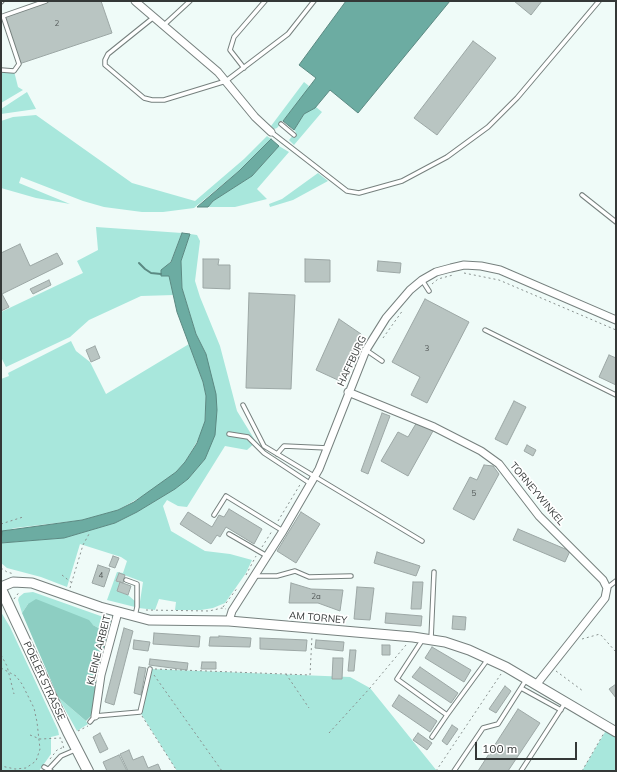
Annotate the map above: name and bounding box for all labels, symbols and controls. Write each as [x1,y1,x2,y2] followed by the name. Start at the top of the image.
[55,19,59,29] house number: 2
[335,334,369,388] street label: HAFFBURG
[425,344,429,354] house number: 3
[507,460,567,528] street label: TORNEYWINKEL
[472,489,476,499] house number: 5
[99,571,103,581] house number: 4
[311,592,321,602] house number: 2a
[289,609,347,627] street label: AM TORNEY
[84,614,114,686] street label: KLEINE ARBEIT
[21,640,67,722] street label: POELER STRASSE
[477,734,579,760] scale bar
[482,741,517,756] text: 100 m

